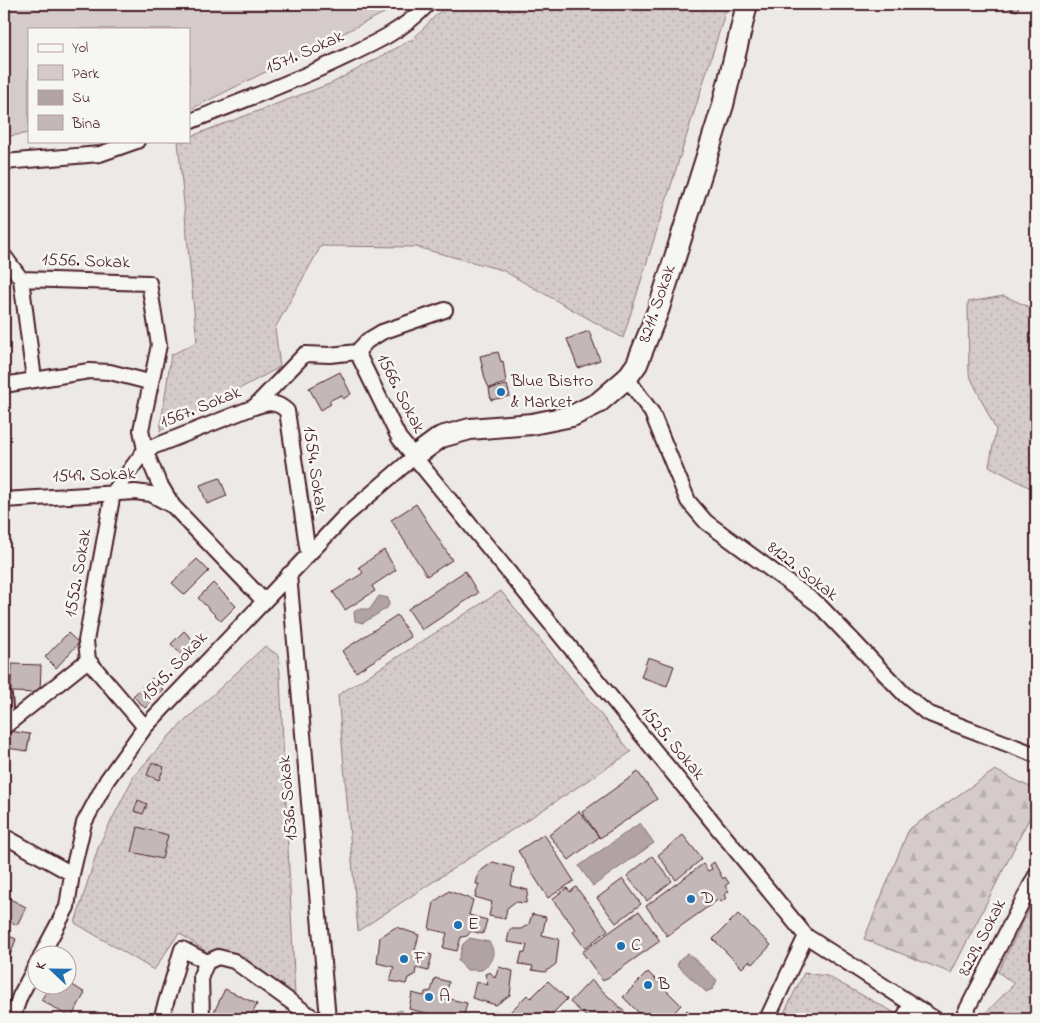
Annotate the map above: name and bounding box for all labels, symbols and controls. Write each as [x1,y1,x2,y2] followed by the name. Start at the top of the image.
[262,24,348,82] street label: 1571. Sokak
[28,28,190,142] legend
[72,37,88,59] text: Yol
[72,63,100,85] text: Park
[72,87,90,109] text: Su
[71,113,100,135] text: Bina
[41,247,131,277] street label: 1556. Sokak
[632,261,684,347] street label: 8211. Sokak
[369,350,431,438] street label: 1566. Sokak
[510,369,593,416] place label: Blue Bistro & Market
[157,380,246,436] street label: 1567. Sokak
[495,386,507,398] marker: Blue Bistro & Market
[295,425,333,515] street label: 1554. Sokak
[52,462,136,490] street label: 1549. Sokak
[58,527,100,619] street label: 1552. Sokak
[761,536,843,608] street label: 8122. Sokak
[136,626,215,708] street label: 1545. Sokak
[633,701,711,787] street label: 1525. Sokak
[272,754,306,842] street label: 1536. Sokak
[700,886,714,912] place label: D
[685,893,697,905] marker: D
[952,895,1014,981] street label: 8229. Sokak
[468,912,479,938] place label: E
[452,919,464,931] marker: E
[631,933,641,959] place label: C
[615,940,627,952] marker: C
[28,946,78,996] north arrow
[413,946,426,972] place label: F
[398,953,410,965] marker: F
[30,957,53,973] text: K
[657,972,670,998] place label: B
[642,979,654,991] marker: B
[439,984,450,1010] place label: A
[423,991,435,1003] marker: A

